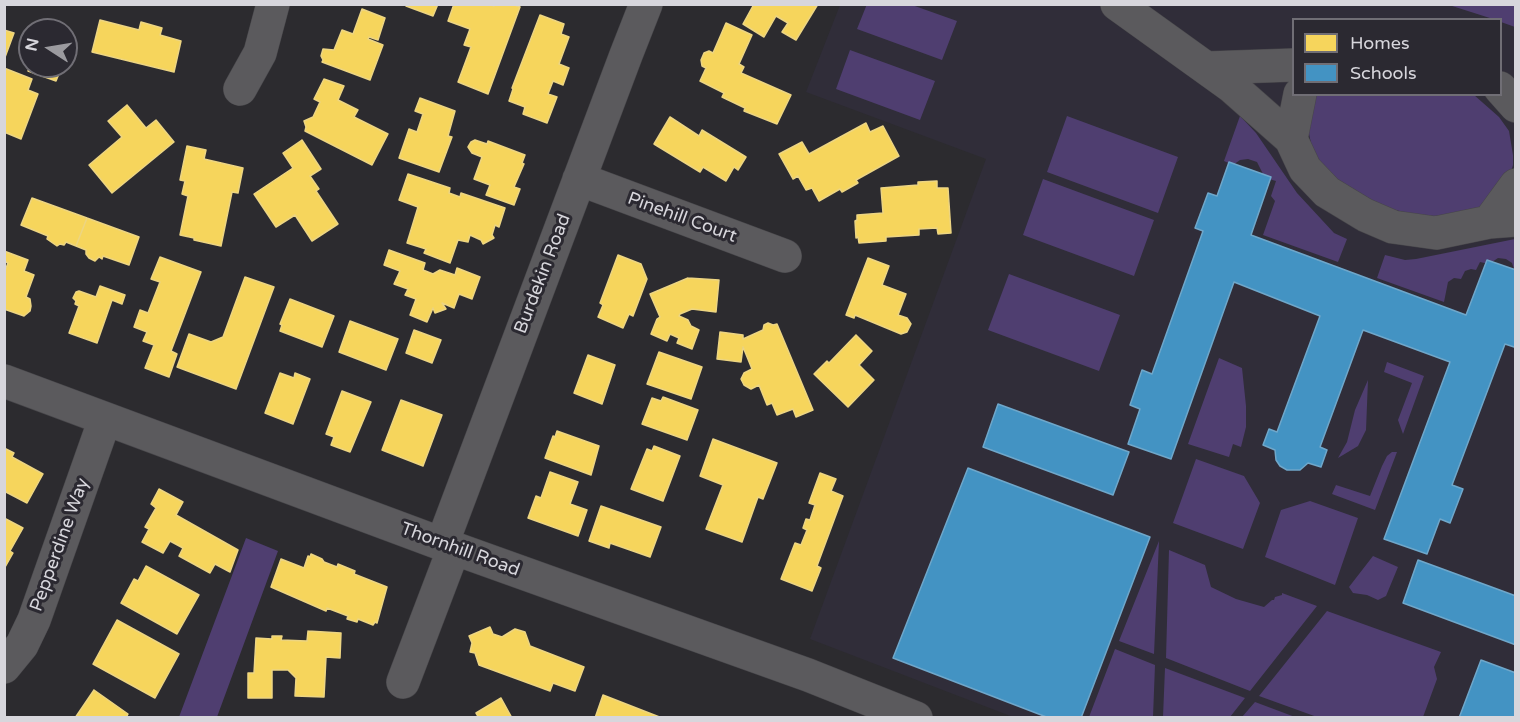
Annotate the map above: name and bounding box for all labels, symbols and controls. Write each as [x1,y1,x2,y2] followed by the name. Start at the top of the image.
[18,18,78,78] north arrow
[1292,18,1502,96] legend
[1350,32,1410,54] text: Homes
[21,36,43,53] text: N
[1350,62,1417,84] text: Schools
[624,188,740,248] street label: Pinehill Court
[510,211,576,337] street label: Burdekin Road
[26,475,94,615] street label: Pepperdine Way
[398,518,522,582] street label: Thornhill Road

